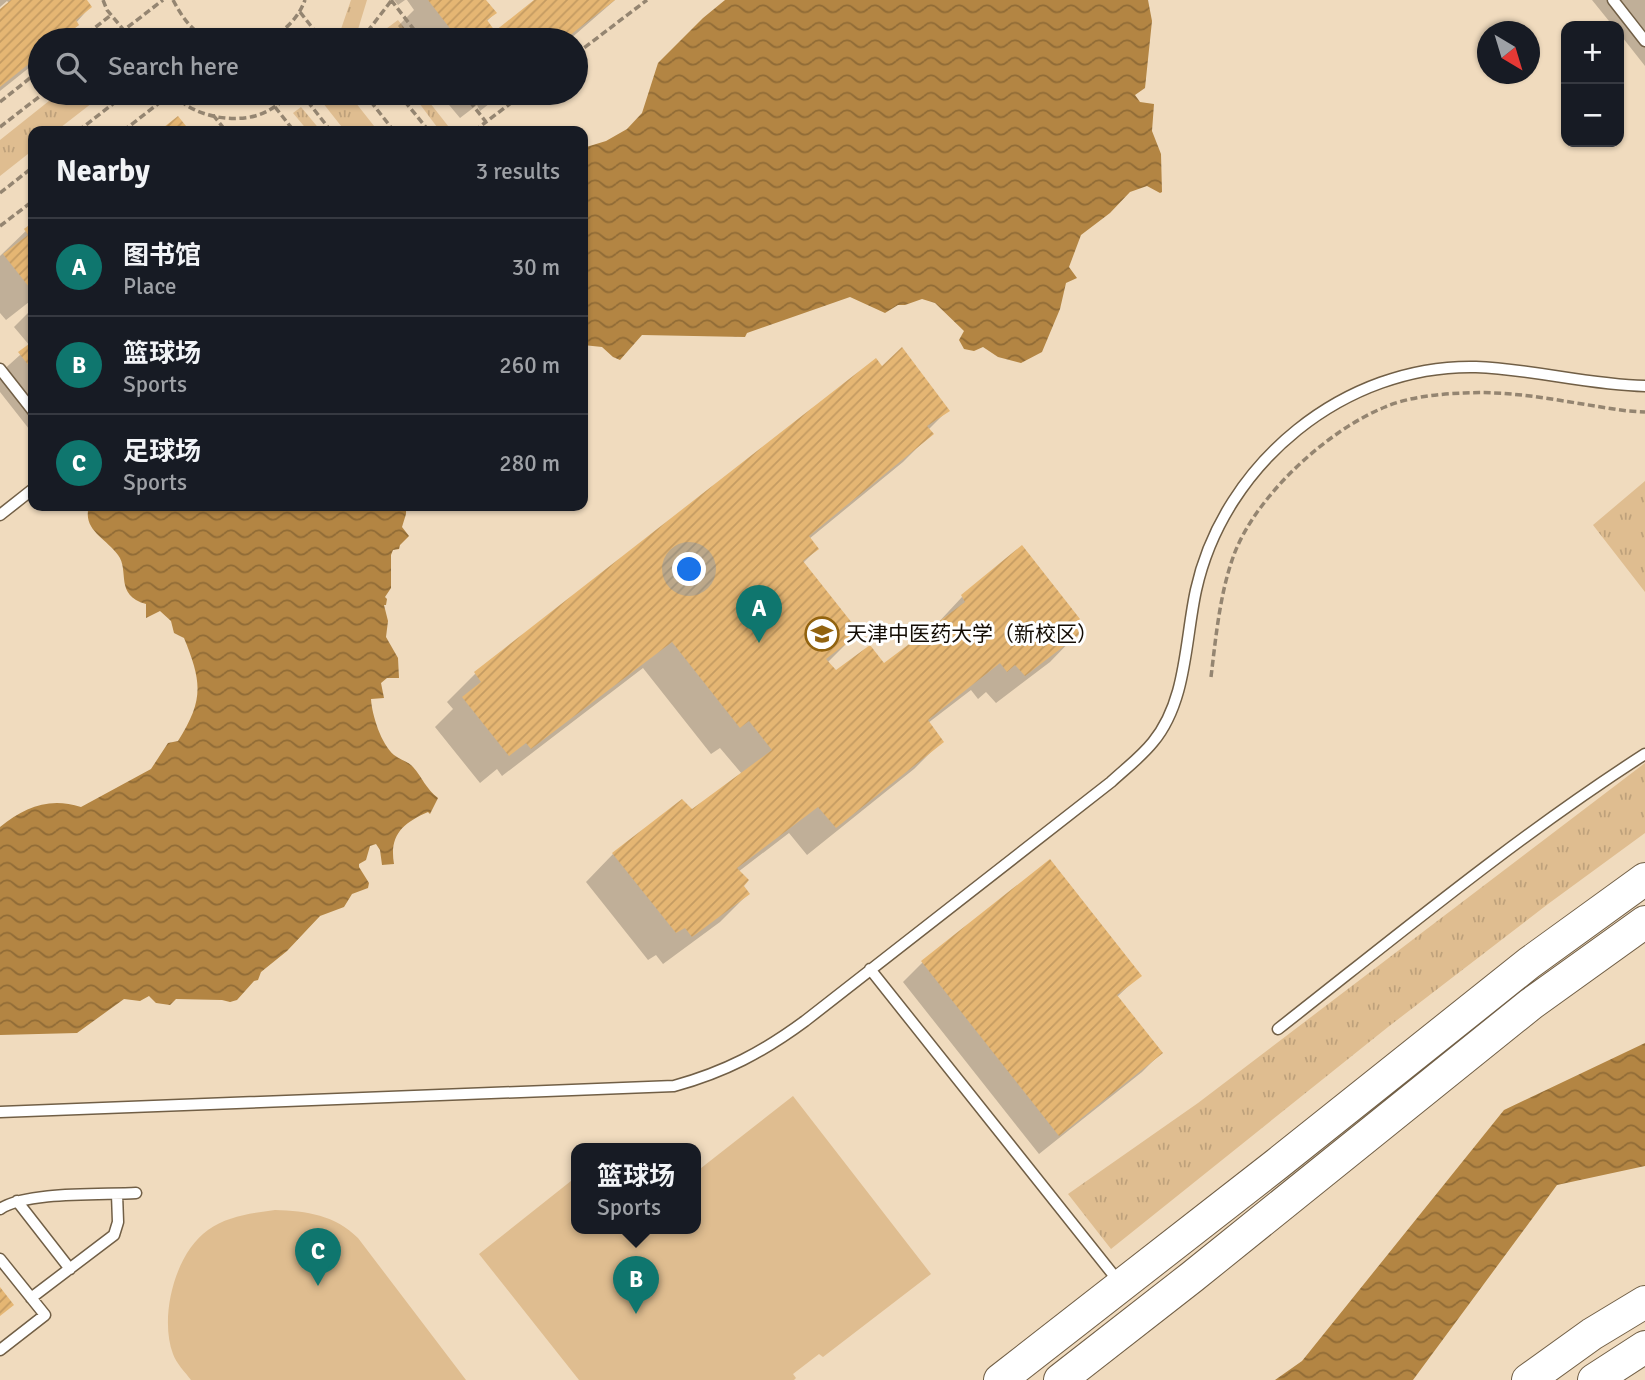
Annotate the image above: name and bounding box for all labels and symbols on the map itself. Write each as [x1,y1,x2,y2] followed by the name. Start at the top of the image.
[1477,21,1540,84] north arrow
[672,552,706,586] your location
[736,585,782,643] pin: A
[803,615,841,653] school or university icon: 天津中医药大学（新校区）
[846,621,1098,647] place label: 天津中医药大学（新校区）
[295,1228,341,1286] pin: C
[613,1256,659,1314] pin: B

